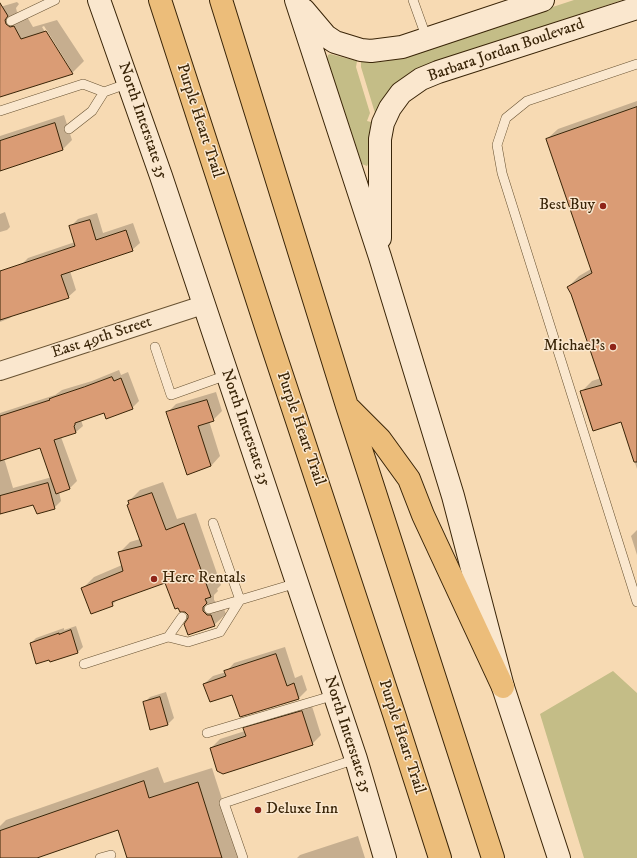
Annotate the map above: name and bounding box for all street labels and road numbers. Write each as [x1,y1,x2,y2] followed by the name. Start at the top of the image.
[425,15,587,87] street label: Barbara Jordan Boulevard
[113,60,171,182] street label: North Interstate 35
[171,61,227,181] street label: Purple Heart Trail
[50,313,154,363] street label: East 49th Street
[216,367,274,489] street label: North Interstate 35
[272,370,328,488] street label: Purple Heart Trail
[319,674,375,796] street label: North Interstate 35
[373,677,429,797] street label: Purple Heart Trail

